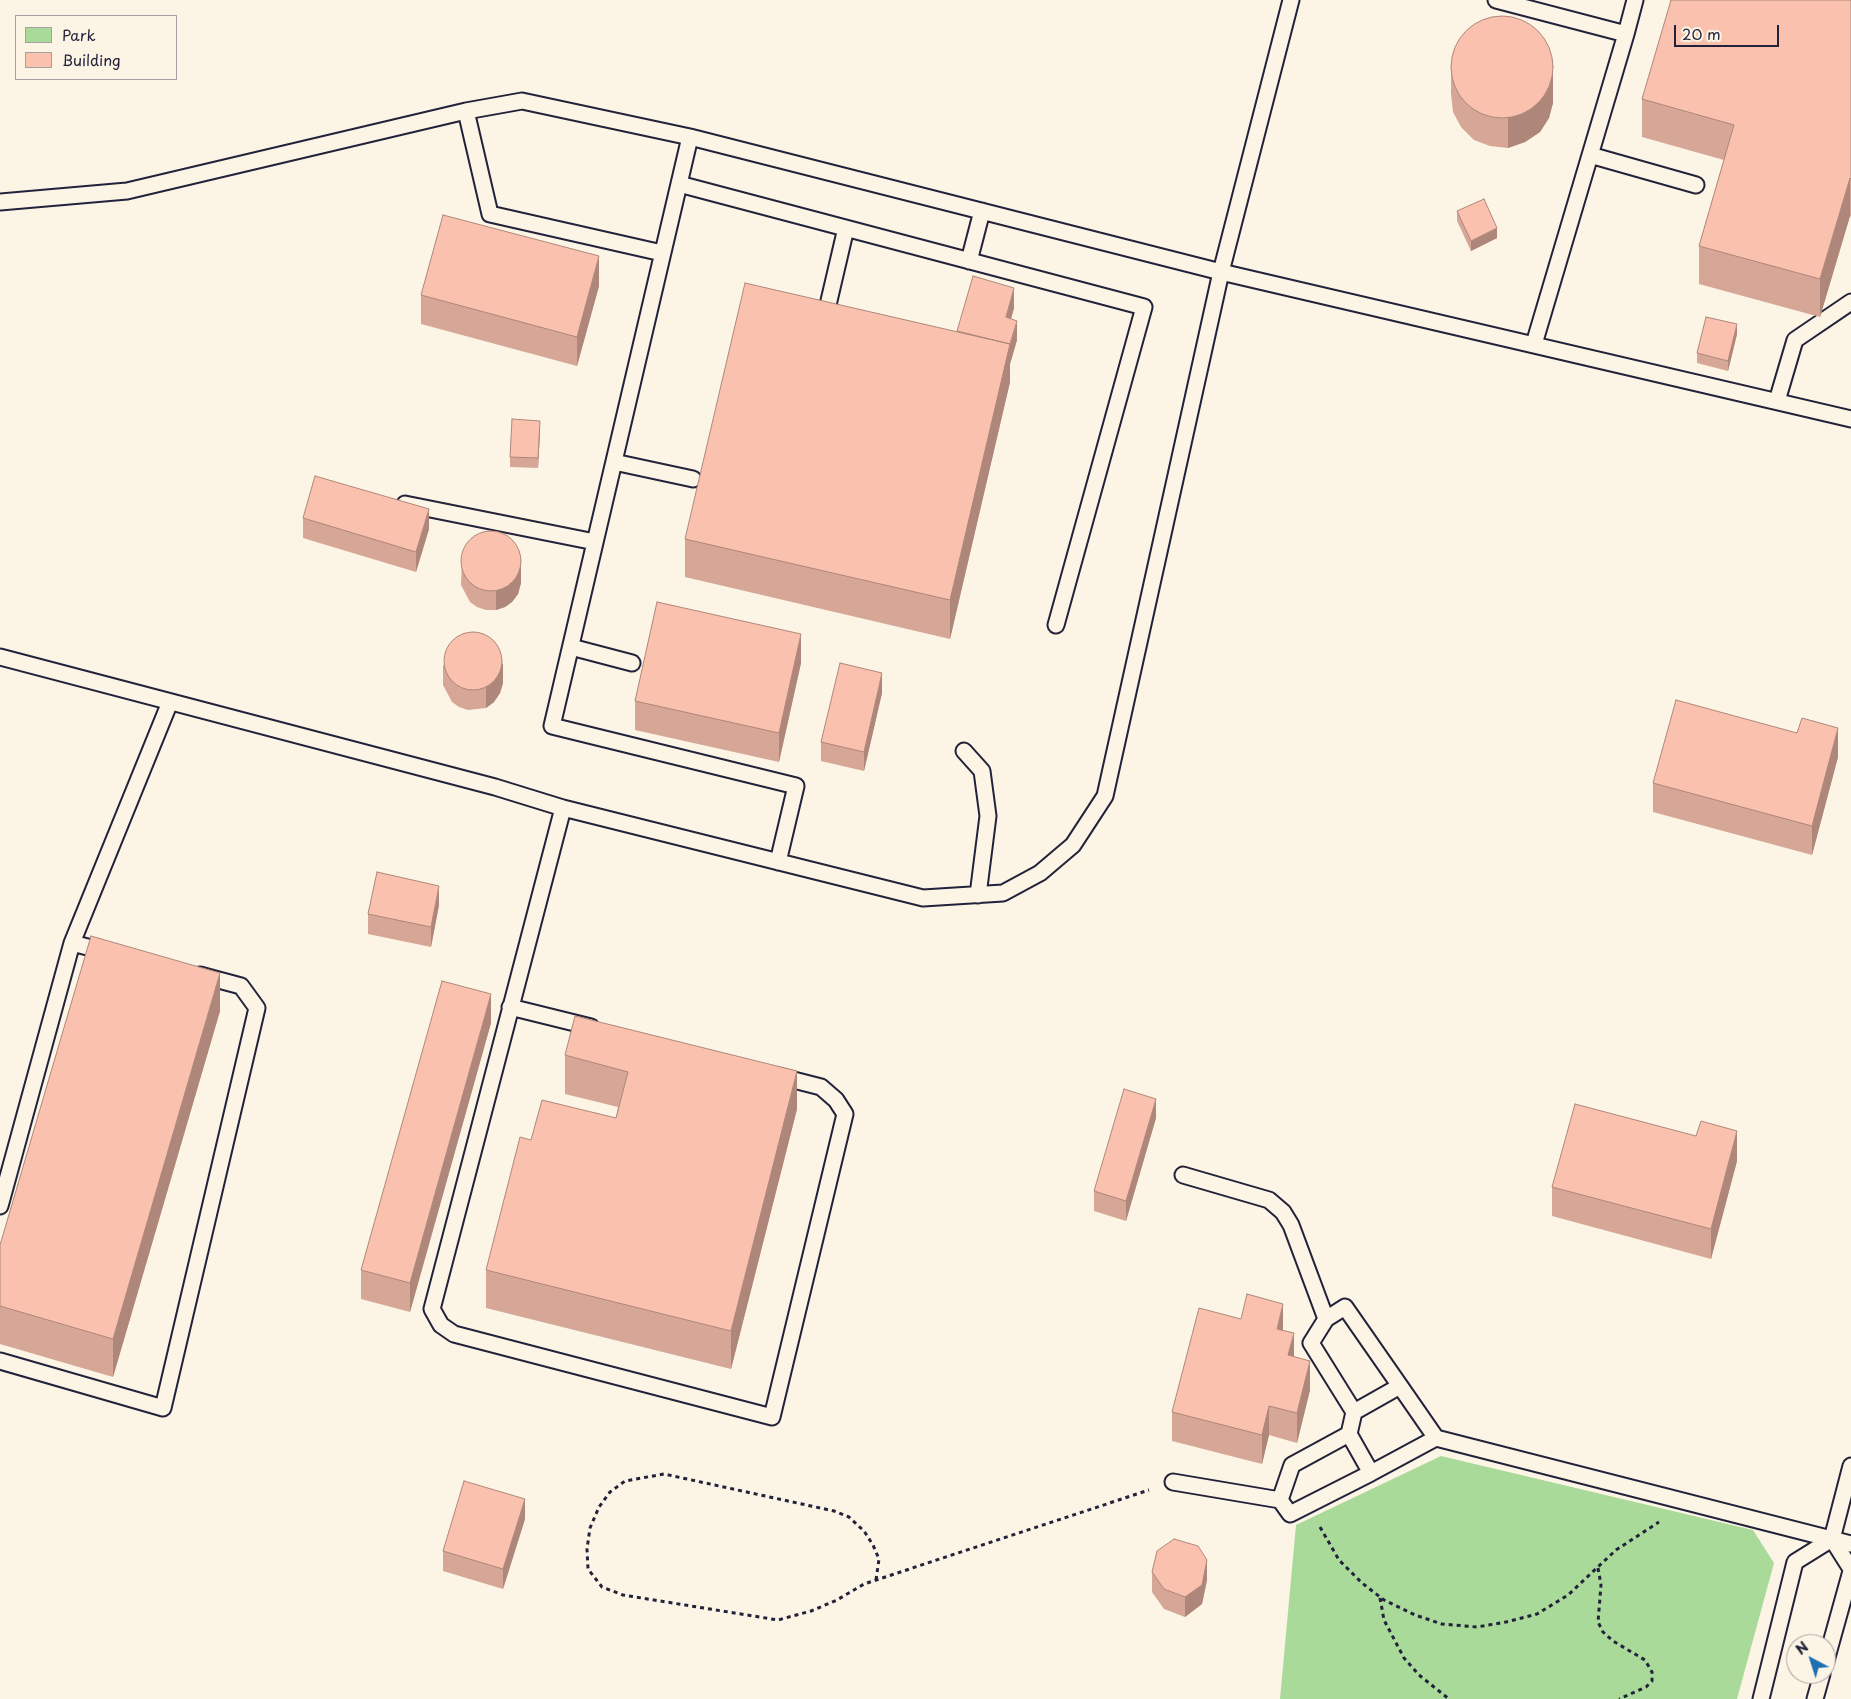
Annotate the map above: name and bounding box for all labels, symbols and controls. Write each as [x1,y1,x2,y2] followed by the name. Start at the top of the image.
[15,15,178,80] legend
[1676,15,1781,47] scale bar
[1682,22,1721,45] text: 20 m
[62,23,96,46] text: Park
[62,48,121,71] text: Building
[1786,1634,1836,1684] north arrow
[1791,1636,1813,1660] text: N

